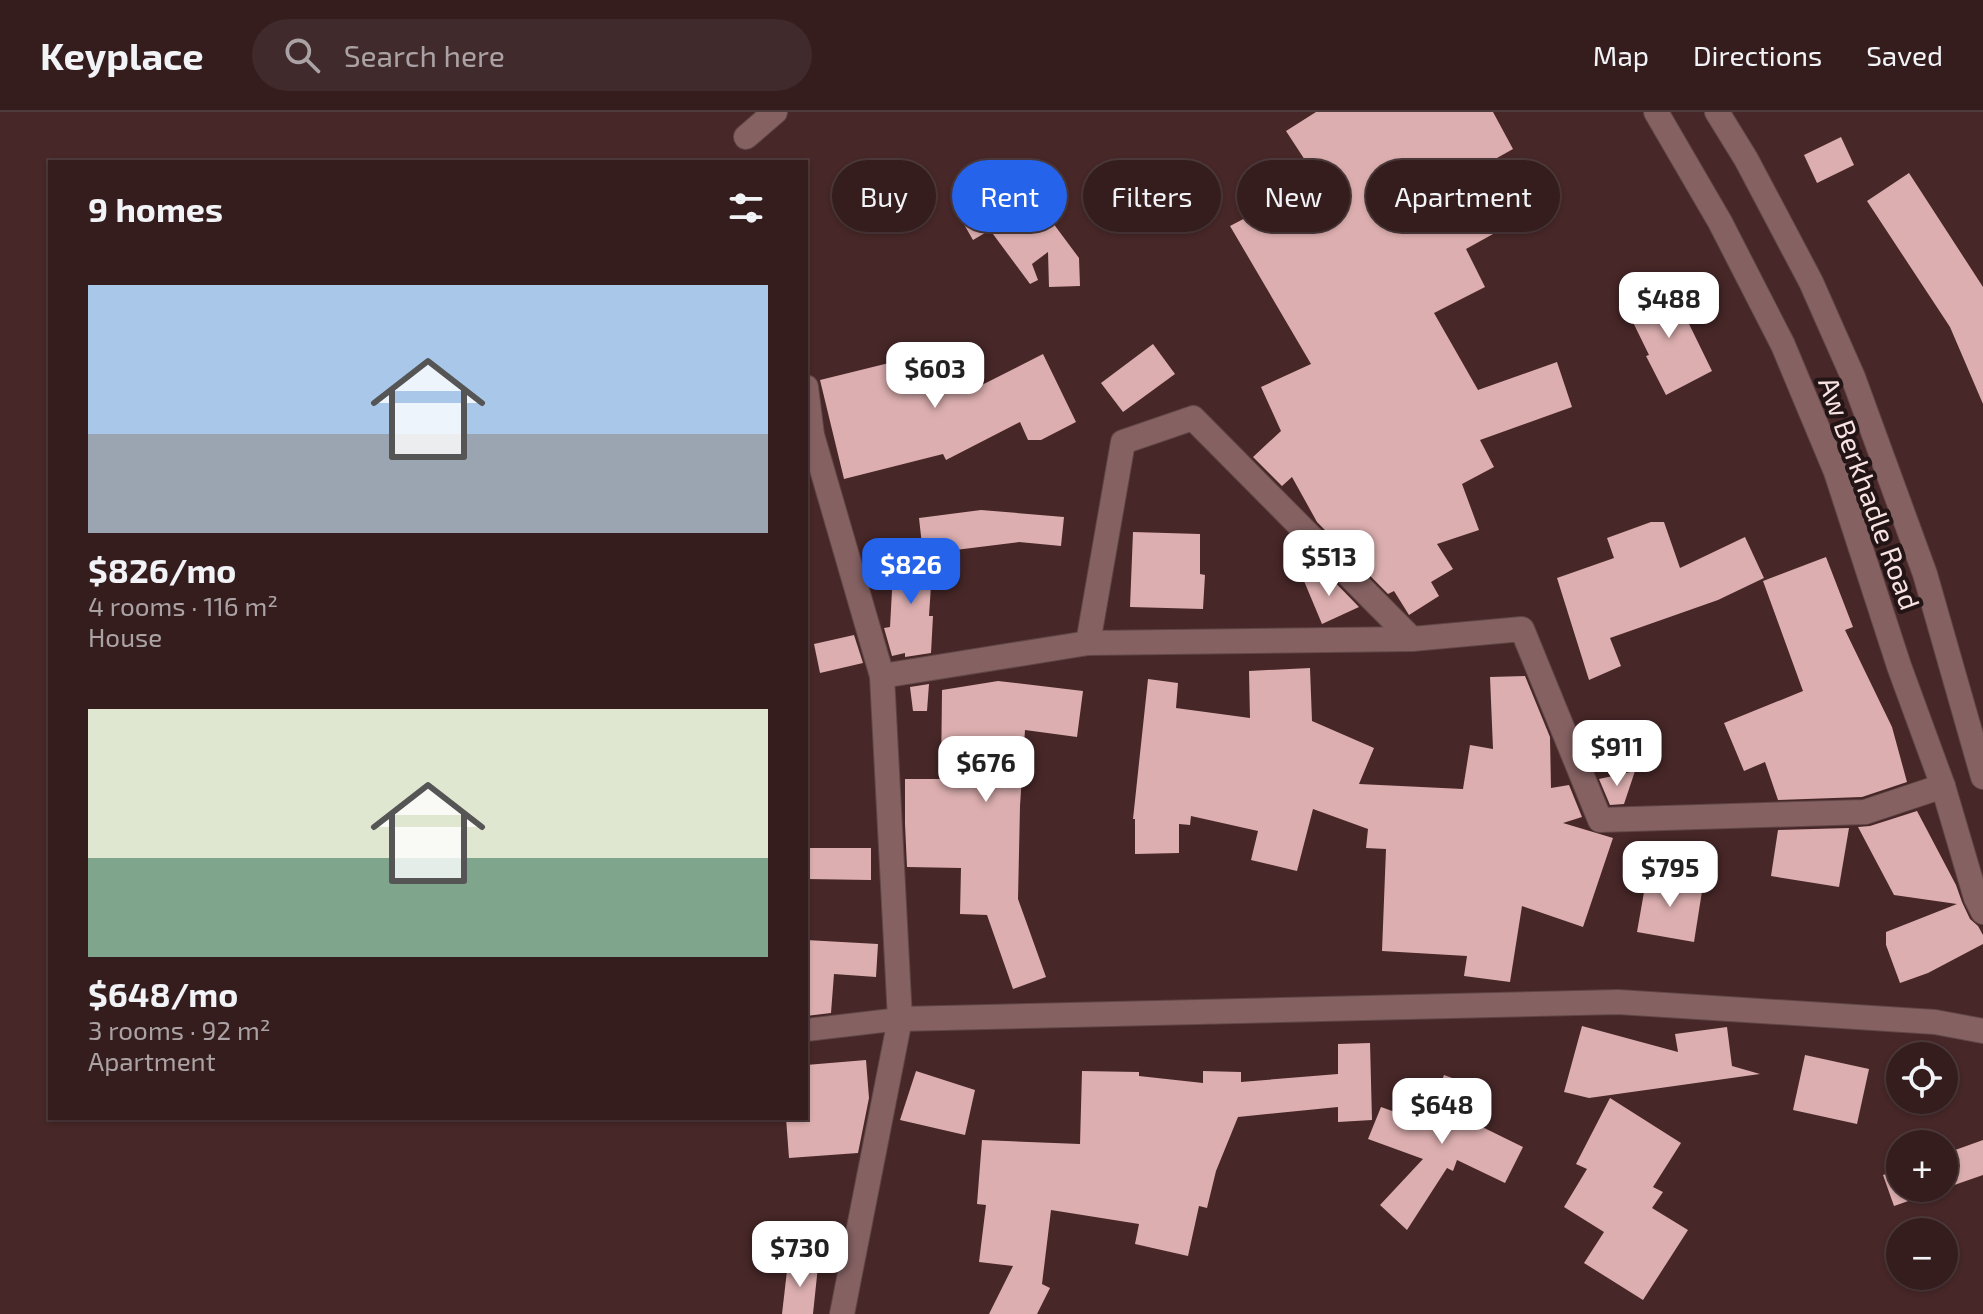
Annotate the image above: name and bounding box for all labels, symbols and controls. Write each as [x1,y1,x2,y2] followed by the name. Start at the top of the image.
[252,19,812,91] search box
[40,32,204,78] text: Keyplace
[280,33,324,77] icon: search
[344,37,505,73] text: Search here
[1593,38,1649,72] text: Map
[1693,38,1822,72] text: Directions
[1866,38,1943,72] text: Saved
[832,160,936,232] chip: Buy
[952,160,1067,232] chip: Rent
[1083,160,1221,232] chip: Filters
[1237,160,1350,232] chip: New
[1366,160,1560,232] chip: Apartment
[724,186,768,230] icon: filters
[88,188,223,229] text: 9 homes
[1622,272,1716,340] pin: $488
[1637,282,1701,313] text: $488
[356,337,500,481] icon: home
[888,342,982,410] pin: $603
[904,352,966,383] text: $603
[1812,372,1928,614] street label: Aw Berkhadle Road
[1282,530,1376,598] pin: $513
[864,538,958,606] pin: $826
[1301,540,1357,571] text: $513
[880,548,942,579] text: $826
[88,549,236,590] text: $826/mo
[88,590,278,621] text: 4 rooms · 116 m²
[88,621,162,652] text: House
[1570,720,1664,788] pin: $911
[1591,730,1643,761] text: $911
[939,736,1033,804] pin: $676
[956,746,1016,777] text: $676
[356,761,500,905] icon: home
[1623,841,1717,909] pin: $795
[1641,851,1699,882] text: $795
[88,973,238,1014] text: $648/mo
[88,1014,270,1045] text: 3 rooms · 92 m²
[1886,1042,1958,1290] map controls
[1886,1042,1958,1114] button: locate
[88,1045,216,1076] text: Apartment
[1395,1078,1489,1146] pin: $648
[1410,1088,1474,1119] text: $648
[1886,1130,1958,1202] button: +
[1886,1218,1958,1290] button: −
[753,1221,847,1289] pin: $730
[770,1231,830,1262] text: $730

